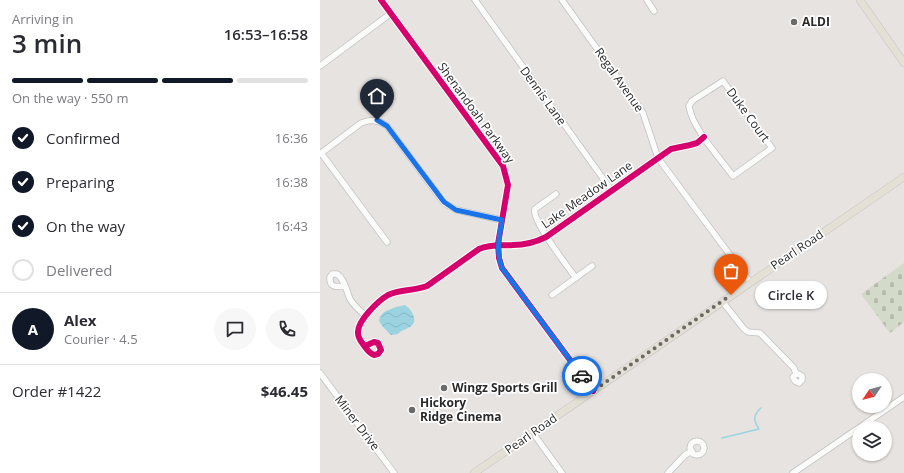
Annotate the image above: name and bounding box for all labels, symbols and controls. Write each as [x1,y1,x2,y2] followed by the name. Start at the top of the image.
[12,10,74,28] text: Arriving in
[802,13,830,30] place label: ALDI
[789,17,799,27] marker: ALDI
[224,24,308,44] text: 16:53–16:58
[12,25,82,61] text: 3 min
[591,44,648,116] street label: Regal Avenue
[434,59,519,167] street label: Shenandoah Parkway
[516,63,571,129] street label: Dennis Lane
[360,79,394,120] pin
[723,84,774,145] street label: Duke Court
[366,85,388,107] icon: home
[12,89,128,107] text: On the way · 550 m
[12,127,34,149] icon: check
[46,128,120,148] text: Confirmed
[275,129,308,147] text: 16:36
[538,157,636,232] street label: Lake Meadow Lane
[12,171,34,193] icon: check
[46,172,114,192] text: Preparing
[275,173,308,191] text: 16:38
[12,215,34,237] icon: check
[46,216,125,236] text: On the way
[275,217,308,235] text: 16:43
[767,226,826,273] street label: Pearl Road
[714,254,748,295] pin
[46,260,113,280] text: Delivered
[720,260,742,282] icon: bag
[755,281,827,309] callout: Circle K
[768,286,814,304] text: Circle K
[214,308,256,350] button: chat
[266,308,308,350] button: phone
[64,310,96,330] text: Alex
[28,319,38,339] text: A
[64,330,138,348] text: Courier · 4.5
[562,356,602,396] courier
[571,365,593,387] icon: car
[852,373,892,413] north arrow
[852,373,892,461] map controls
[452,379,557,396] place label: Wingz Sports Grill
[12,381,101,401] text: Order #1422
[261,381,308,401] text: $46.45
[439,383,449,393] marker: Wingz Sports Grill
[331,391,384,454] street label: Miner Drive
[420,394,501,425] place label: Hickory Ridge Cinema
[407,405,417,415] marker: Hickory Ridge Cinema
[501,409,560,458] street label: Pearl Road
[852,421,892,461] button: layers

